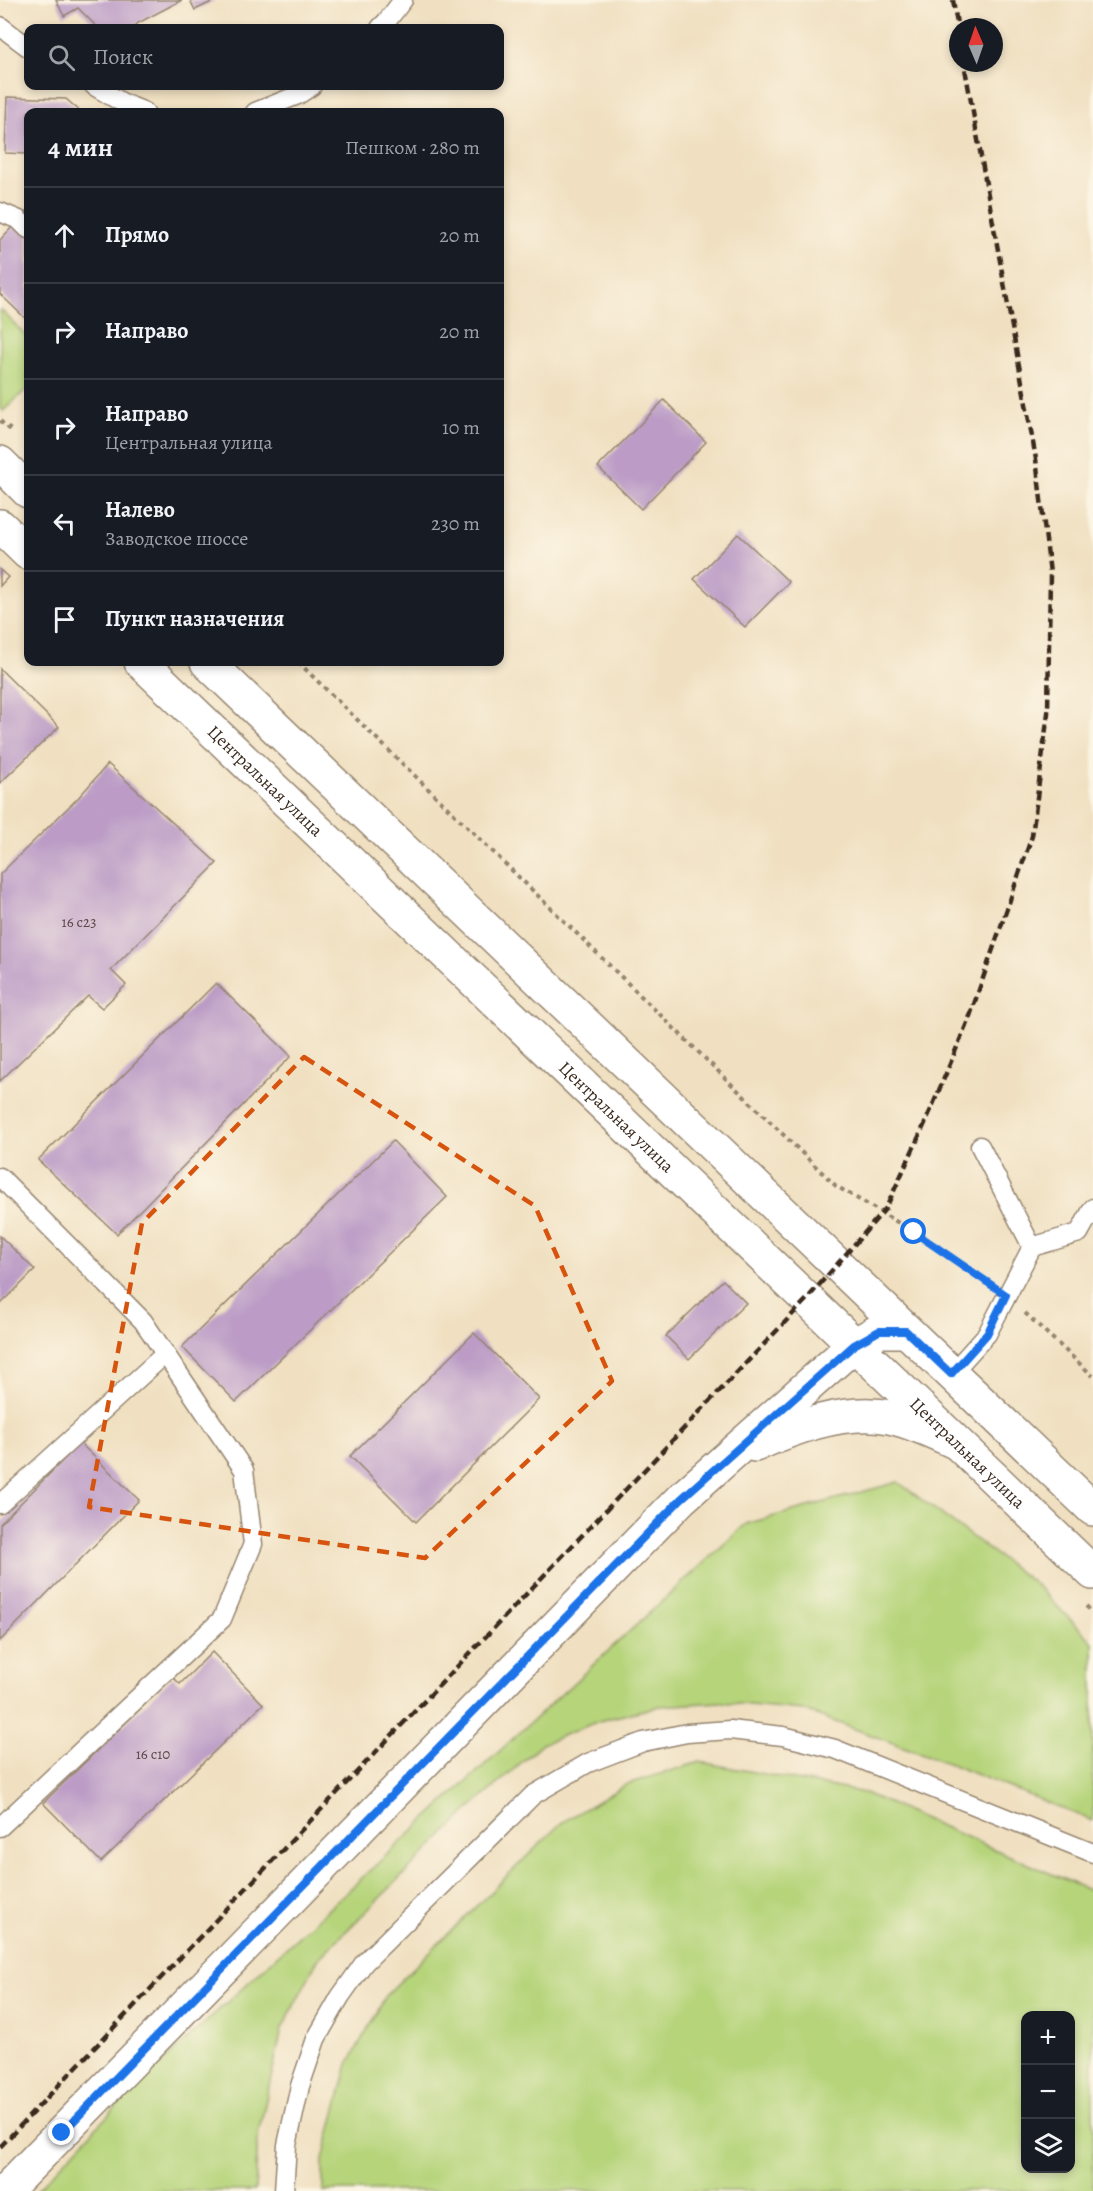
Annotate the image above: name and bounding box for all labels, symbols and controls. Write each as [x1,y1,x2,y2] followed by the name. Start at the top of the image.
[949,18,1003,72] north arrow
[24,24,504,90] search box
[45,41,78,74] icon: search
[93,42,153,72] text: Поиск
[48,130,113,165] text: 4 мин
[345,134,480,161] text: Пешком · 280 m
[48,219,81,252] icon: ahead
[105,220,169,250] text: Прямо
[439,222,480,249] text: 20 m
[48,315,81,348] icon: right
[105,316,188,346] text: Направо
[439,318,480,345] text: 20 m
[105,399,188,429] text: Направо
[48,411,81,444] icon: right
[442,414,480,441] text: 10 m
[105,429,273,456] text: Центральная улица
[105,495,175,525] text: Налево
[48,507,81,540] icon: left
[431,510,480,537] text: 230 m
[105,525,248,552] text: Заводское шоссе
[48,603,81,636] icon: arrive
[105,604,284,634] text: Пункт назначения
[202,720,329,842] street label: Центральная улица
[62,912,96,932] house number: 16 с23
[553,1056,680,1178] street label: Центральная улица
[900,1218,926,1244] route start
[905,1392,1031,1514] street label: Центральная улица
[136,1744,170,1764] house number: 16 с10
[1021,2011,1075,2173] map controls
[1021,2011,1075,2065] button: +
[1021,2065,1075,2119] button: −
[48,2119,74,2145] route end
[1021,2119,1075,2173] button: layers

